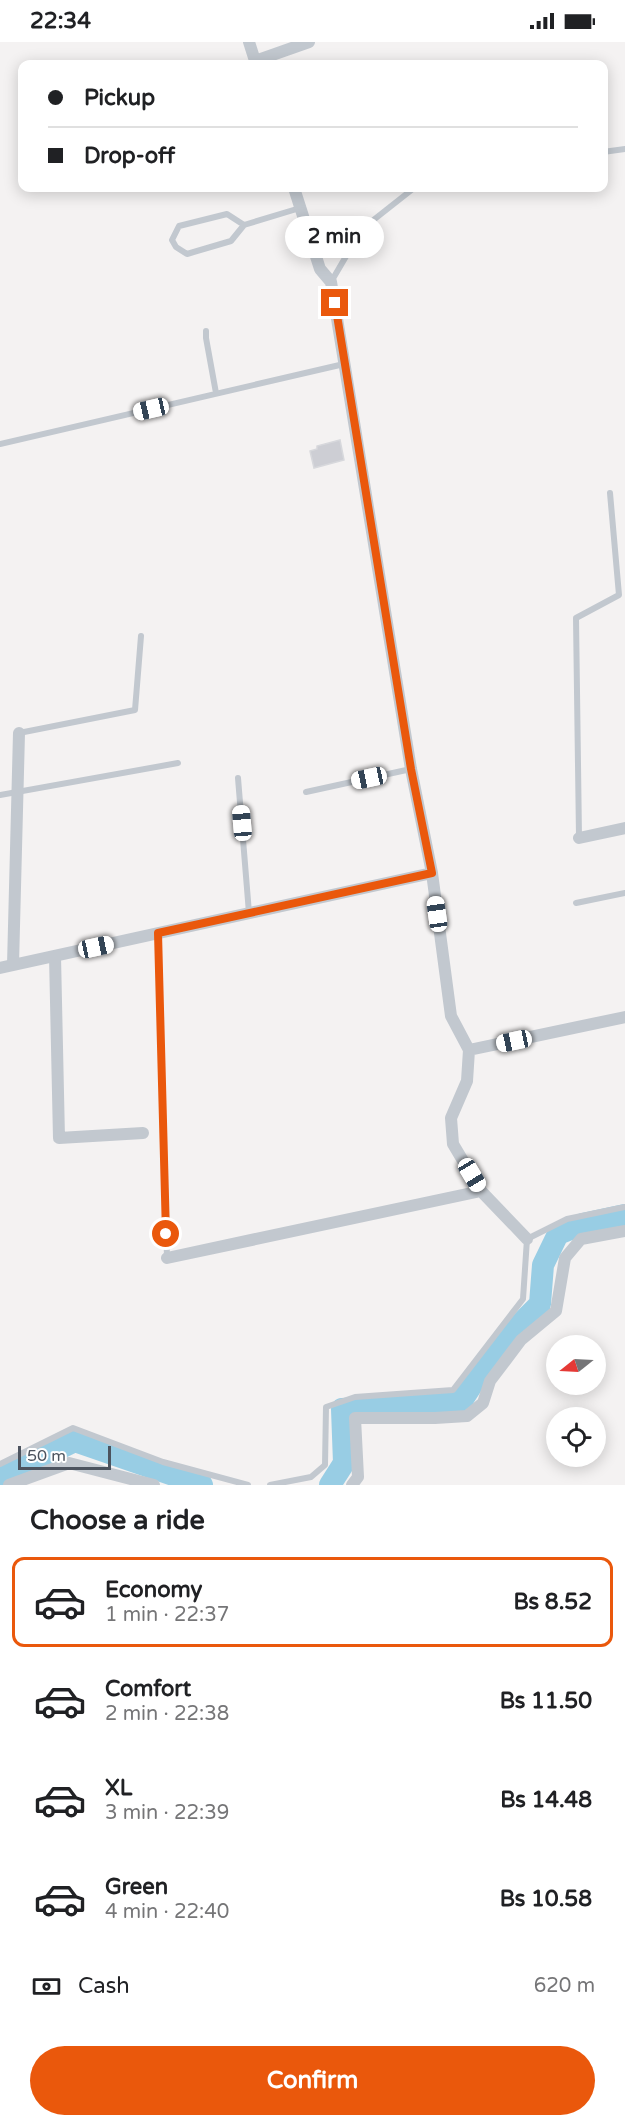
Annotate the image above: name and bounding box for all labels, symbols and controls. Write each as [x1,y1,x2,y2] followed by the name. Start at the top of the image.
[30,8,91,34] text: 22:34
[84,85,155,111] text: Pickup
[84,143,175,169] text: Drop-off
[286,216,385,258] callout: 2 min
[308,225,361,249] text: 2 min
[321,289,348,316] route end
[131,396,171,422] car
[350,765,388,791] car
[231,804,253,842] car
[426,895,448,933] car
[77,934,115,960] car
[495,1028,533,1054] car
[455,1155,489,1195] car
[152,1220,179,1247] route start
[546,1335,606,1395] north arrow
[546,1335,606,1467] map controls
[546,1407,606,1467] button: locate
[18,1443,111,1470] scale bar
[27,1446,66,1466] text: 50 m
[30,1504,205,1537] text: Choose a ride
[33,1575,87,1629] icon: car
[105,1577,202,1603] text: Economy
[514,1589,592,1615] text: Bs 8.52
[105,1603,229,1627] text: 1 min · 22:37
[33,1674,87,1728] icon: car
[105,1676,191,1702] text: Comfort
[500,1688,592,1714] text: Bs 11.50
[105,1702,229,1726] text: 2 min · 22:38
[33,1773,87,1827] icon: car
[105,1775,132,1801] text: XL
[500,1787,592,1813] text: Bs 14.48
[105,1801,229,1825] text: 3 min · 22:39
[33,1872,87,1926] icon: car
[105,1874,168,1900] text: Green
[500,1886,592,1912] text: Bs 10.58
[105,1900,229,1924] text: 4 min · 22:40
[30,1970,63,2003] icon: cash
[78,1973,130,1999] text: Cash
[534,1974,595,1998] text: 620 m
[30,2046,595,2115] button: Confirm

